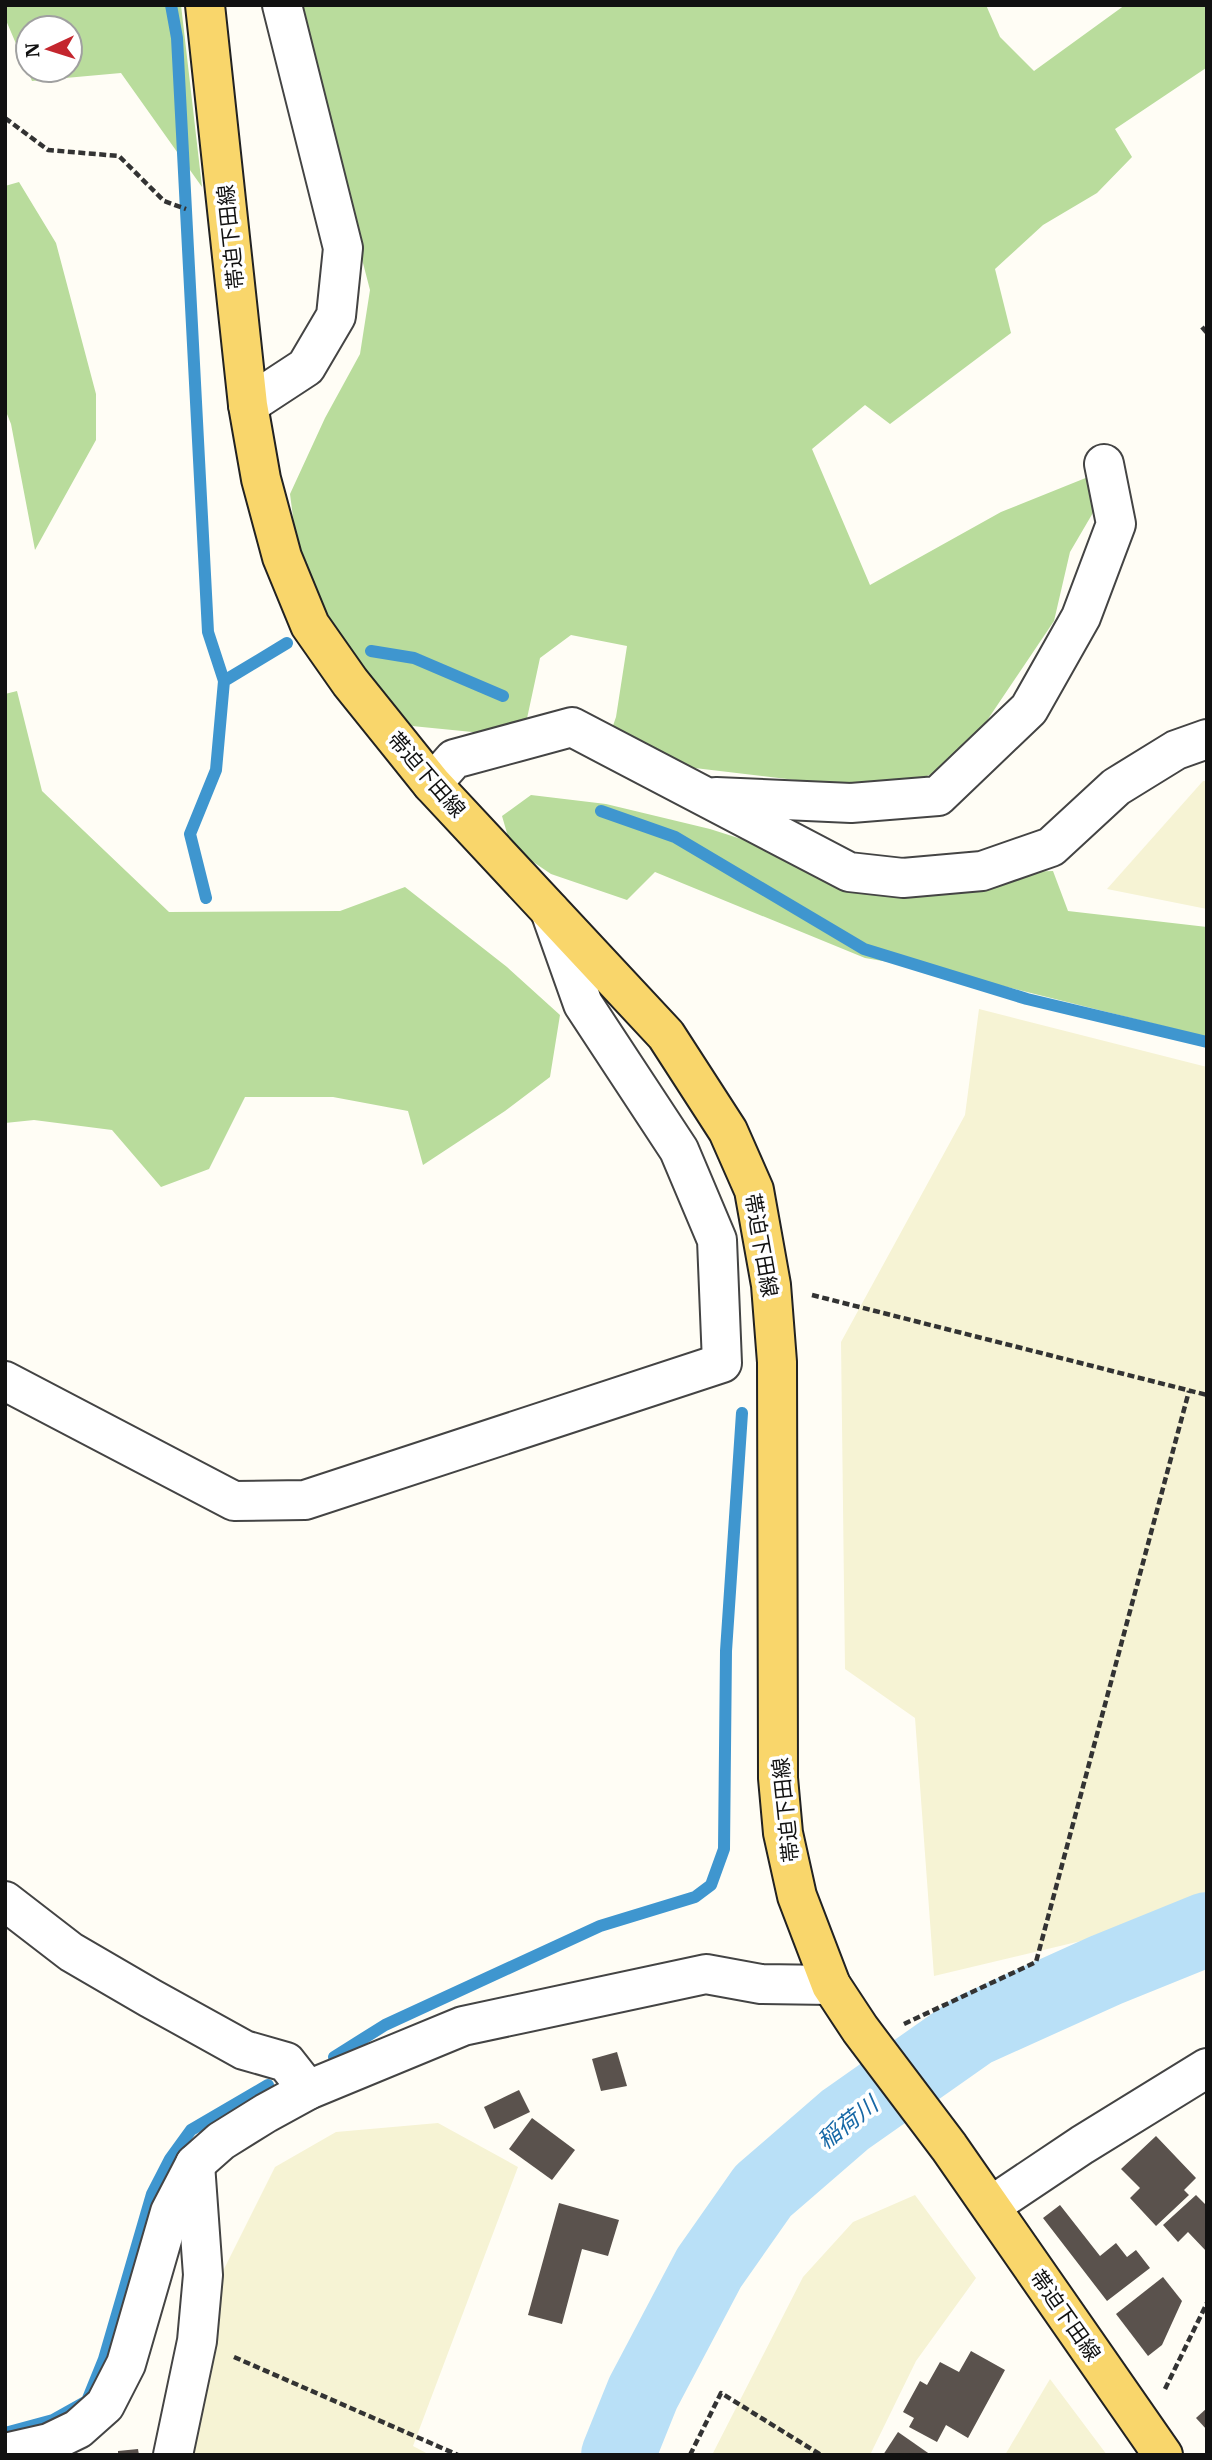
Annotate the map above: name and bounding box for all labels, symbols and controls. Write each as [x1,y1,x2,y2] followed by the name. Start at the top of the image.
[14,14,84,84] north arrow
[20,42,45,59] text: N
[211,183,249,291] street label: 帯迫下田線
[382,725,472,823] street label: 帯迫下田線
[739,1191,785,1299] street label: 帯迫下田線
[766,1756,804,1864] street label: 帯迫下田線
[811,2087,886,2155] water label: 稲荷川
[1024,2264,1108,2366] street label: 帯迫下田線

